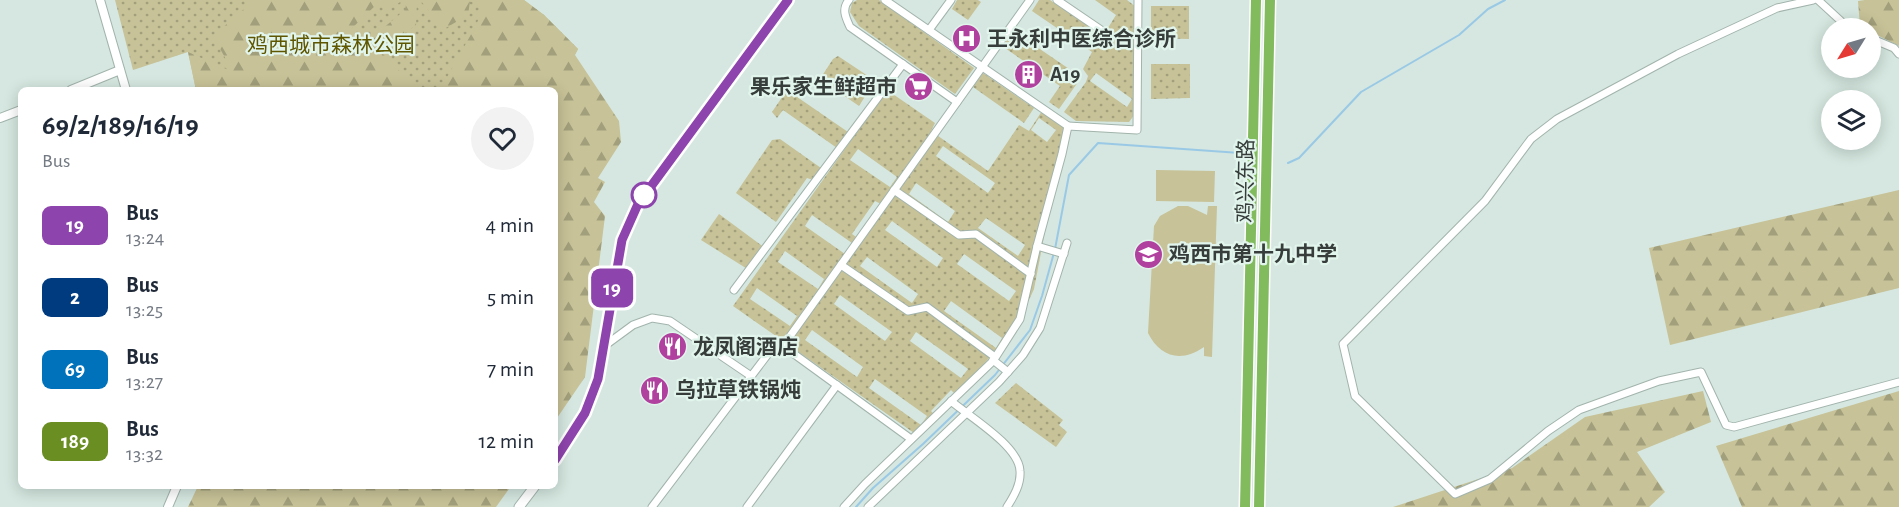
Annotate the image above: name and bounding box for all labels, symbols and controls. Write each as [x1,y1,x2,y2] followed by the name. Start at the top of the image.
[1821,18,1881,78] north arrow
[1821,18,1881,150] map controls
[950,23,982,55] hospital icon: 王永利中医综合诊所
[987,28,1176,50] place label: 王永利中医综合诊所
[247,34,415,56] park label: 鸡西城市森林公园
[1013,58,1045,90] building icon: A19
[1050,64,1080,85] place label: A19
[902,71,934,103] supermarket icon: 果乐家生鲜超市
[750,75,897,98] place label: 果乐家生鲜超市
[1821,90,1881,150] button: layers
[471,107,534,170] button: heart
[42,112,199,140] text: 69/2/189/16/19
[1234,139,1257,223] street label: 鸡兴东路
[42,151,70,171] text: Bus
[631,182,657,208] unlabelled marker
[126,202,159,224] text: Bus
[486,214,534,236] text: 4 min
[66,215,84,236] text: 19
[126,228,164,248] text: 13:24
[1132,238,1164,270] school or university icon: 鸡西市第十九中学
[1169,243,1337,265] place label: 鸡西市第十九中学
[585,268,639,308] line badge: 19
[126,274,159,296] text: Bus
[603,278,621,299] text: 19
[487,286,534,308] text: 5 min
[70,287,80,308] text: 2
[126,300,163,320] text: 13:25
[656,331,688,363] restaurant icon: 龙凤阁酒店
[693,335,798,358] place label: 龙凤阁酒店
[126,346,159,368] text: Bus
[487,358,534,380] text: 7 min
[65,359,85,380] text: 69
[126,372,163,392] text: 13:27
[638,374,670,406] restaurant icon: 乌拉草铁锅炖
[675,378,801,401] place label: 乌拉草铁锅炖
[126,418,159,440] text: Bus
[479,430,534,452] text: 12 min
[61,431,89,452] text: 189
[126,444,163,464] text: 13:32

